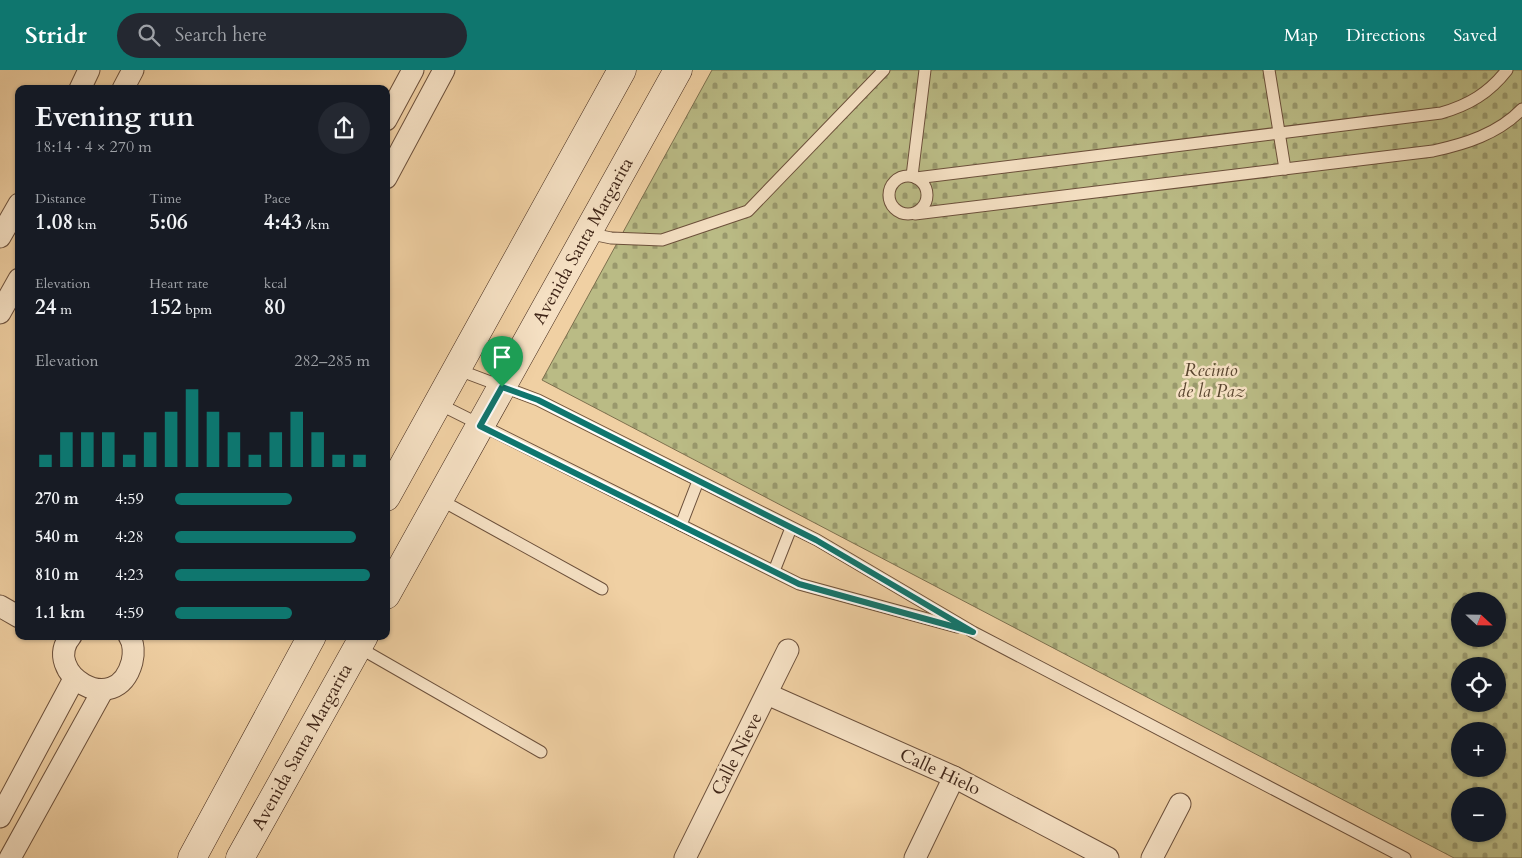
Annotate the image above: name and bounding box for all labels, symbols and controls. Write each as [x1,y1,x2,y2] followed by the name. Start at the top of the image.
[117,13,467,58] search box
[25,19,87,52] text: Stridr
[135,21,163,49] icon: search
[175,22,267,48] text: Search here
[1284,23,1318,48] text: Map
[1346,23,1425,48] text: Directions
[1453,23,1497,48] text: Saved
[35,98,194,136] text: Evening run
[318,102,370,154] button: share
[35,136,152,158] text: 18:14 · 4 × 270 m
[527,153,639,329] street label: Avenida Santa Margarita
[35,189,86,208] text: Distance
[149,189,182,208] text: Time
[264,189,291,208] text: Pace
[35,208,73,237] text: 1.08
[149,208,188,237] text: 5:06
[264,208,302,237] text: 4:43
[73,215,96,234] text: km
[302,215,330,234] text: /km
[35,274,91,293] text: Elevation
[149,274,209,293] text: Heart rate
[264,274,287,293] text: kcal
[35,293,57,322] text: 24
[149,293,182,322] text: 152
[264,293,285,322] text: 80
[57,300,72,319] text: m
[182,300,212,319] text: bpm
[481,336,523,387] pin
[488,343,516,371] icon: arrive
[35,350,99,372] text: Elevation
[294,350,370,372] text: 282–285 m
[1177,358,1245,404] park label: Recinto de la Paz
[35,488,79,510] text: 270 m
[115,488,144,510] text: 4:59
[35,526,79,548] text: 540 m
[115,526,144,548] text: 4:28
[35,564,79,586] text: 810 m
[115,564,144,586] text: 4:23
[1451,592,1506,648] north arrow
[1451,592,1506,842] map controls
[35,602,85,624] text: 1.1 km
[115,602,144,624] text: 4:59
[1451,657,1506,712] button: locate
[246,659,358,835] street label: Avenida Santa Margarita
[706,708,768,800] street label: Calle Nieve
[1451,722,1506,777] button: +
[896,742,985,802] street label: Calle Hielo
[1451,787,1506,842] button: −

